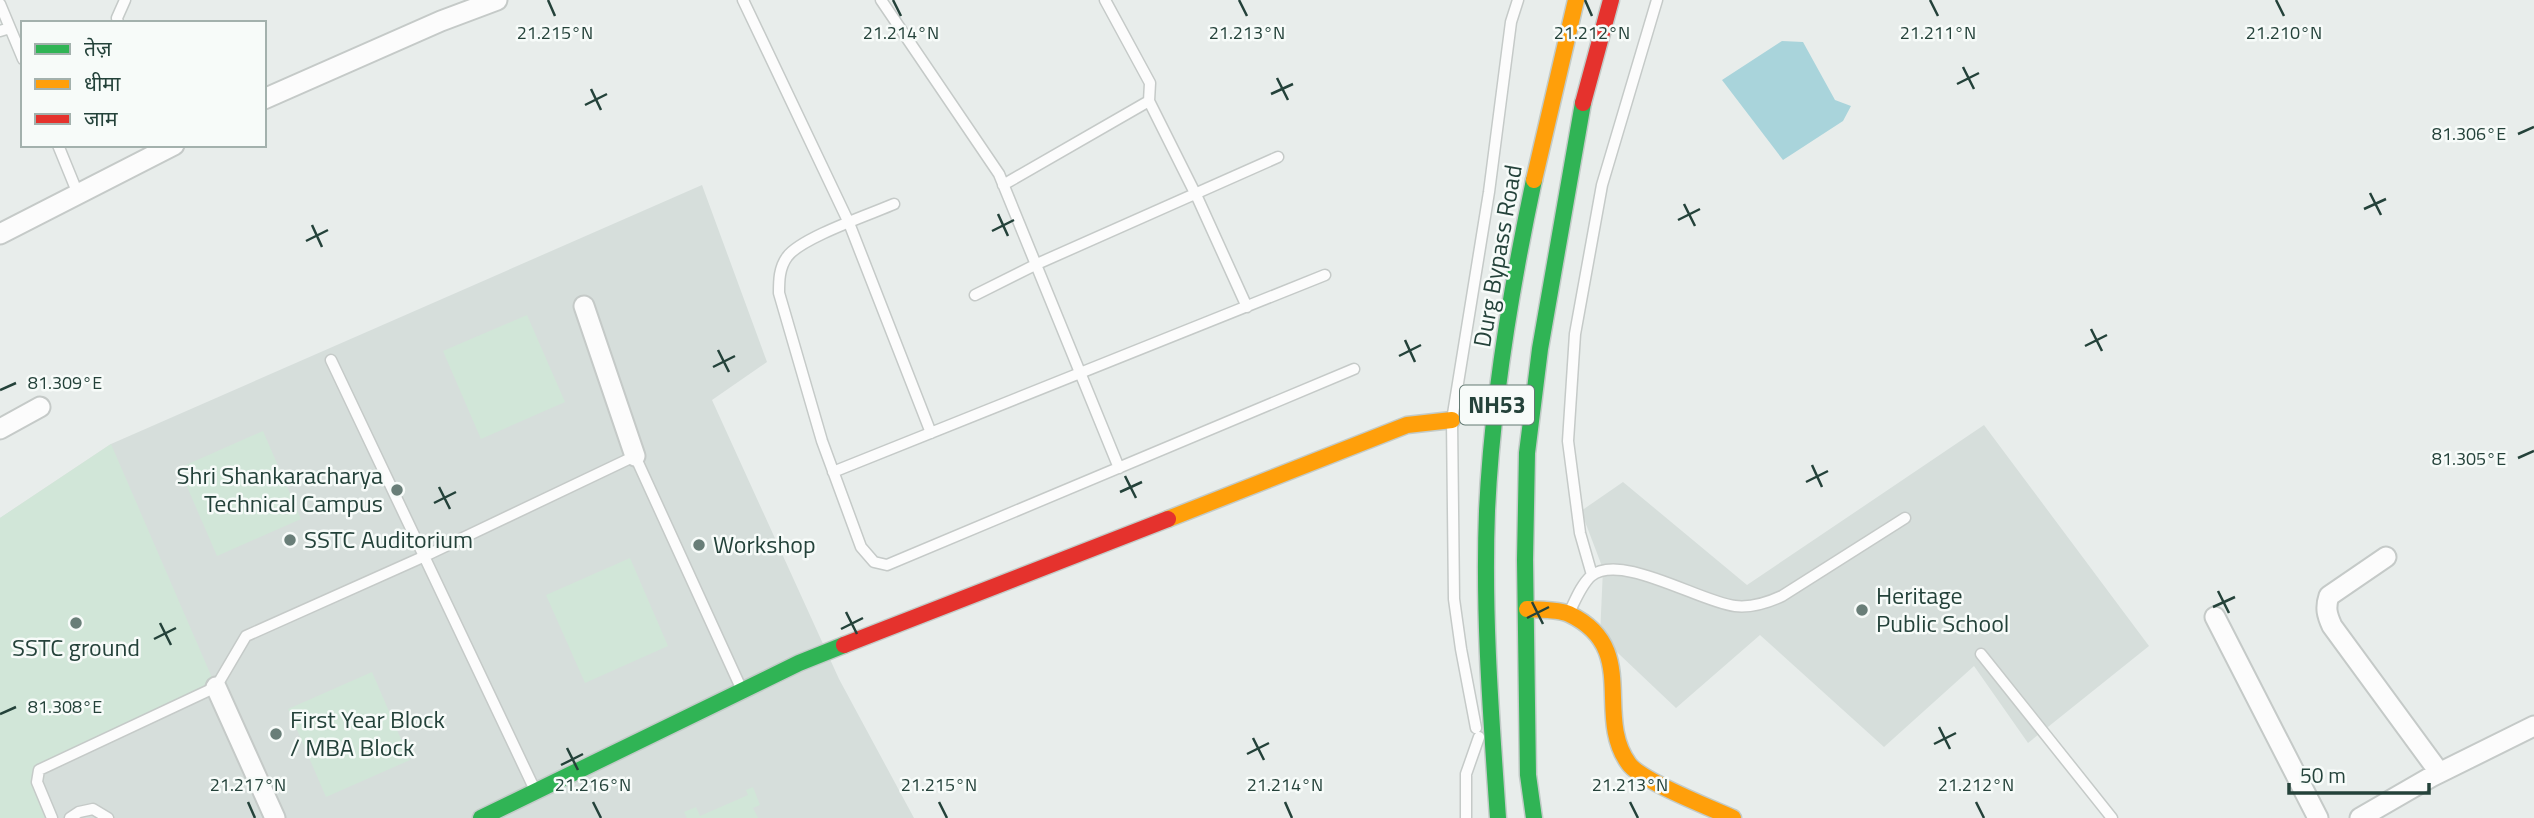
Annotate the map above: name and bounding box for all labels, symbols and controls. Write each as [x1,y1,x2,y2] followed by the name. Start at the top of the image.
[517,19,593,46] text: 21.215°N
[863,19,939,46] text: 21.214°N
[1209,19,1285,46] text: 21.213°N
[1554,19,1630,46] text: 21.212°N
[1900,19,1976,46] text: 21.211°N
[2246,19,2322,46] text: 21.210°N
[21,21,266,147] legend
[84,32,112,64] text: तेज़
[84,67,121,99] text: धीमा
[84,102,118,134] text: जाम
[2432,120,2506,147] text: 81.306°E
[1463,162,1531,350] street label: Durg Bypass Road
[28,369,102,396] text: 81.309°E
[1460,386,1534,424] road number: NH53
[2432,445,2506,472] text: 81.305°E
[177,457,383,521] place label: Shri Shankaracharya Technical Campus
[389,482,405,498] marker: Shri Shankaracharya Technical Campus
[304,521,473,557] place label: SSTC Auditorium
[713,526,816,562] place label: Workshop
[282,532,298,548] marker: SSTC Auditorium
[691,537,707,553] marker: Workshop
[1876,577,2009,641] place label: Heritage Public School
[1854,602,1870,618] marker: Heritage Public School
[68,615,84,631] marker: SSTC ground
[12,629,140,665] place label: SSTC ground
[28,693,102,720] text: 81.308°E
[290,701,445,765] place label: First Year Block / MBA Block
[268,726,284,742] marker: First Year Block / MBA Block
[2289,752,2429,796] scale bar
[2300,759,2346,791] text: 50 m
[210,771,286,798] text: 21.217°N
[555,771,631,798] text: 21.216°N
[901,771,977,798] text: 21.215°N
[1247,771,1323,798] text: 21.214°N
[1592,771,1668,798] text: 21.213°N
[1938,771,2014,798] text: 21.212°N

